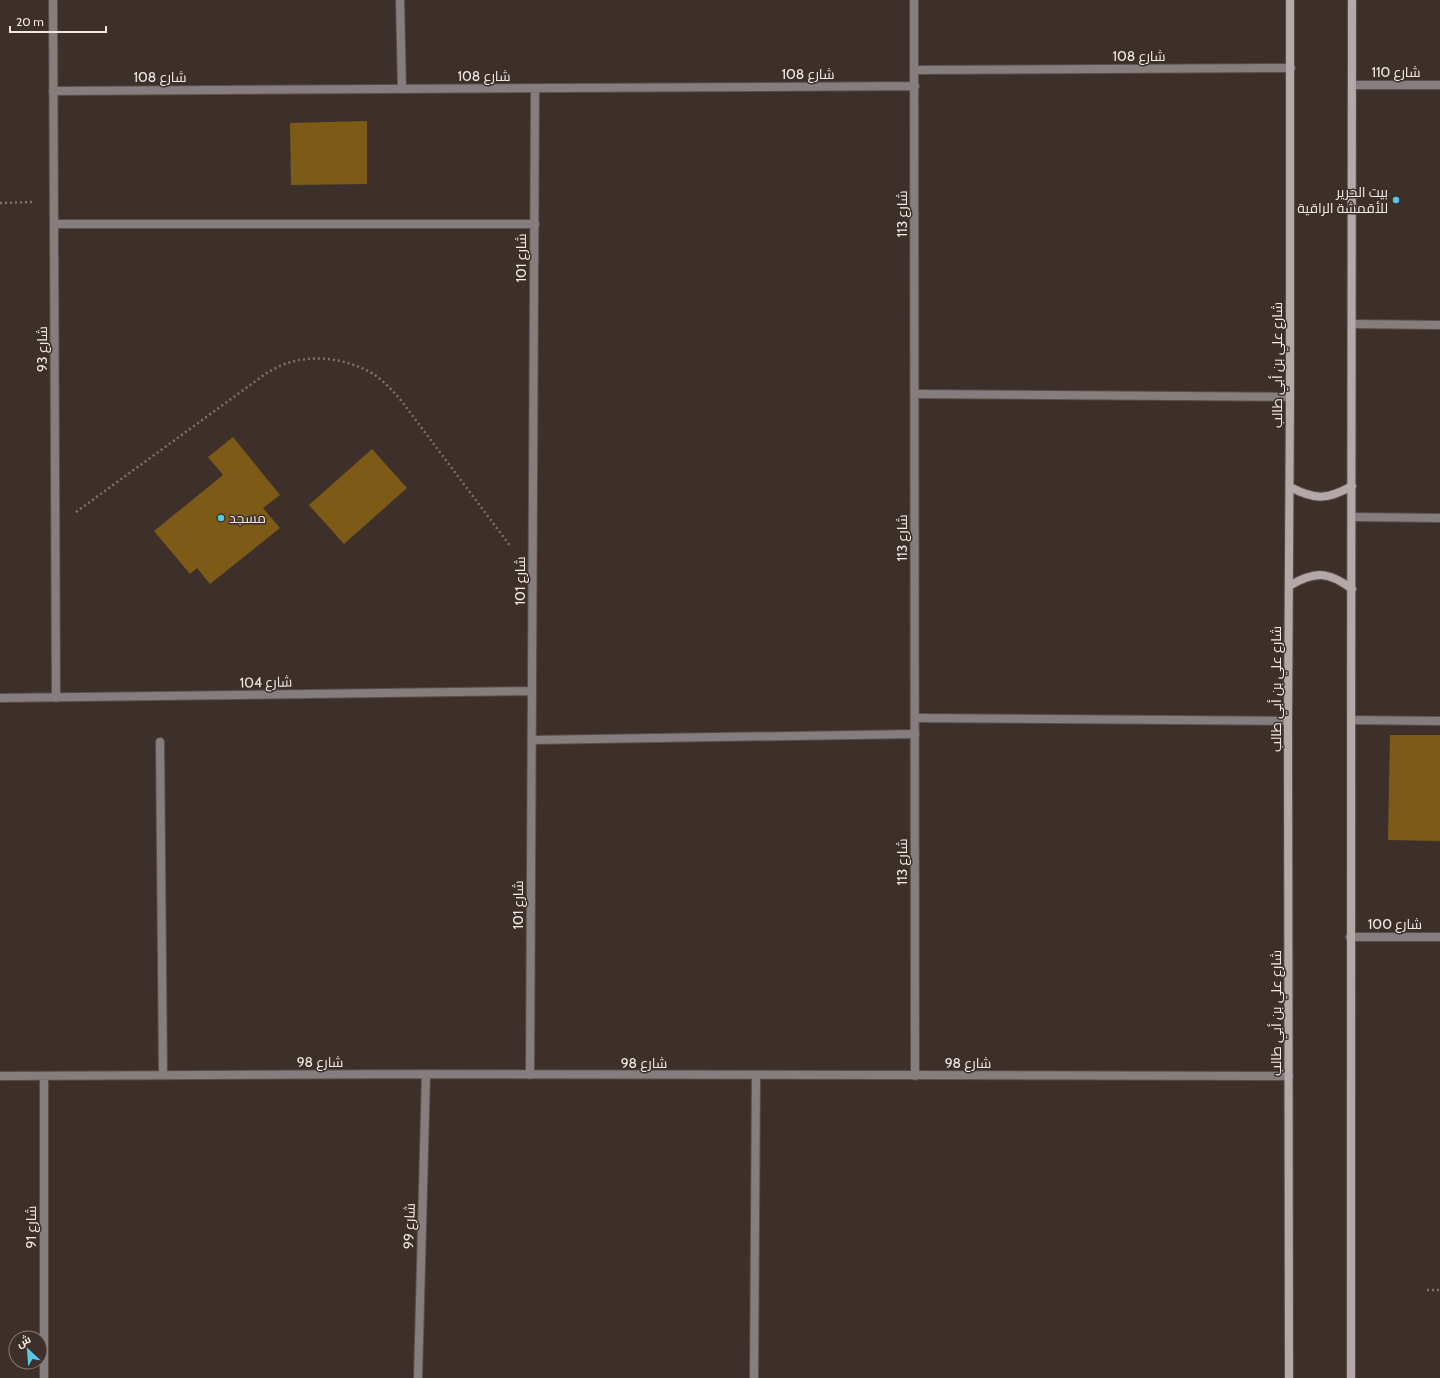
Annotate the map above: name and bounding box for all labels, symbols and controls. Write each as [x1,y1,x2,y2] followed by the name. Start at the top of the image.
[10,8,106,34] scale bar
[16,14,44,29] text: 20 m
[1112,47,1166,65] street label: شارع 108
[1371,63,1421,81] street label: شارع 110
[781,65,835,83] street label: شارع 108
[457,67,511,85] street label: شارع 108
[133,68,187,86] street label: شارع 108
[1297,183,1388,217] place label: بيت الحرير للأقمشة الراقية
[893,191,911,237] street label: شارع 113
[1391,195,1401,205] marker: بيت الحرير للأقمشة الراقية
[512,233,530,283] street label: شارع 101
[1268,302,1289,428] street label: شارع علي بن أبي طالب
[33,326,51,372] street label: شارع 93
[229,509,266,527] place label: مسجد
[216,513,226,523] marker: مسجد
[893,515,911,561] street label: شارع 113
[511,556,529,606] street label: شارع 101
[1267,626,1288,752] street label: شارع علي بن أبي طالب
[239,673,293,691] street label: شارع 104
[893,839,911,885] street label: شارع 113
[509,880,527,930] street label: شارع 101
[1368,915,1422,933] street label: شارع 100
[1267,950,1288,1076] street label: شارع علي بن أبي طالب
[297,1053,343,1071] street label: شارع 98
[621,1054,667,1072] street label: شارع 98
[945,1054,991,1072] street label: شارع 98
[399,1203,419,1249] street label: شارع 99
[22,1206,40,1248] street label: شارع 91
[8,1330,48,1370] north arrow
[14,1332,33,1350] text: ش

